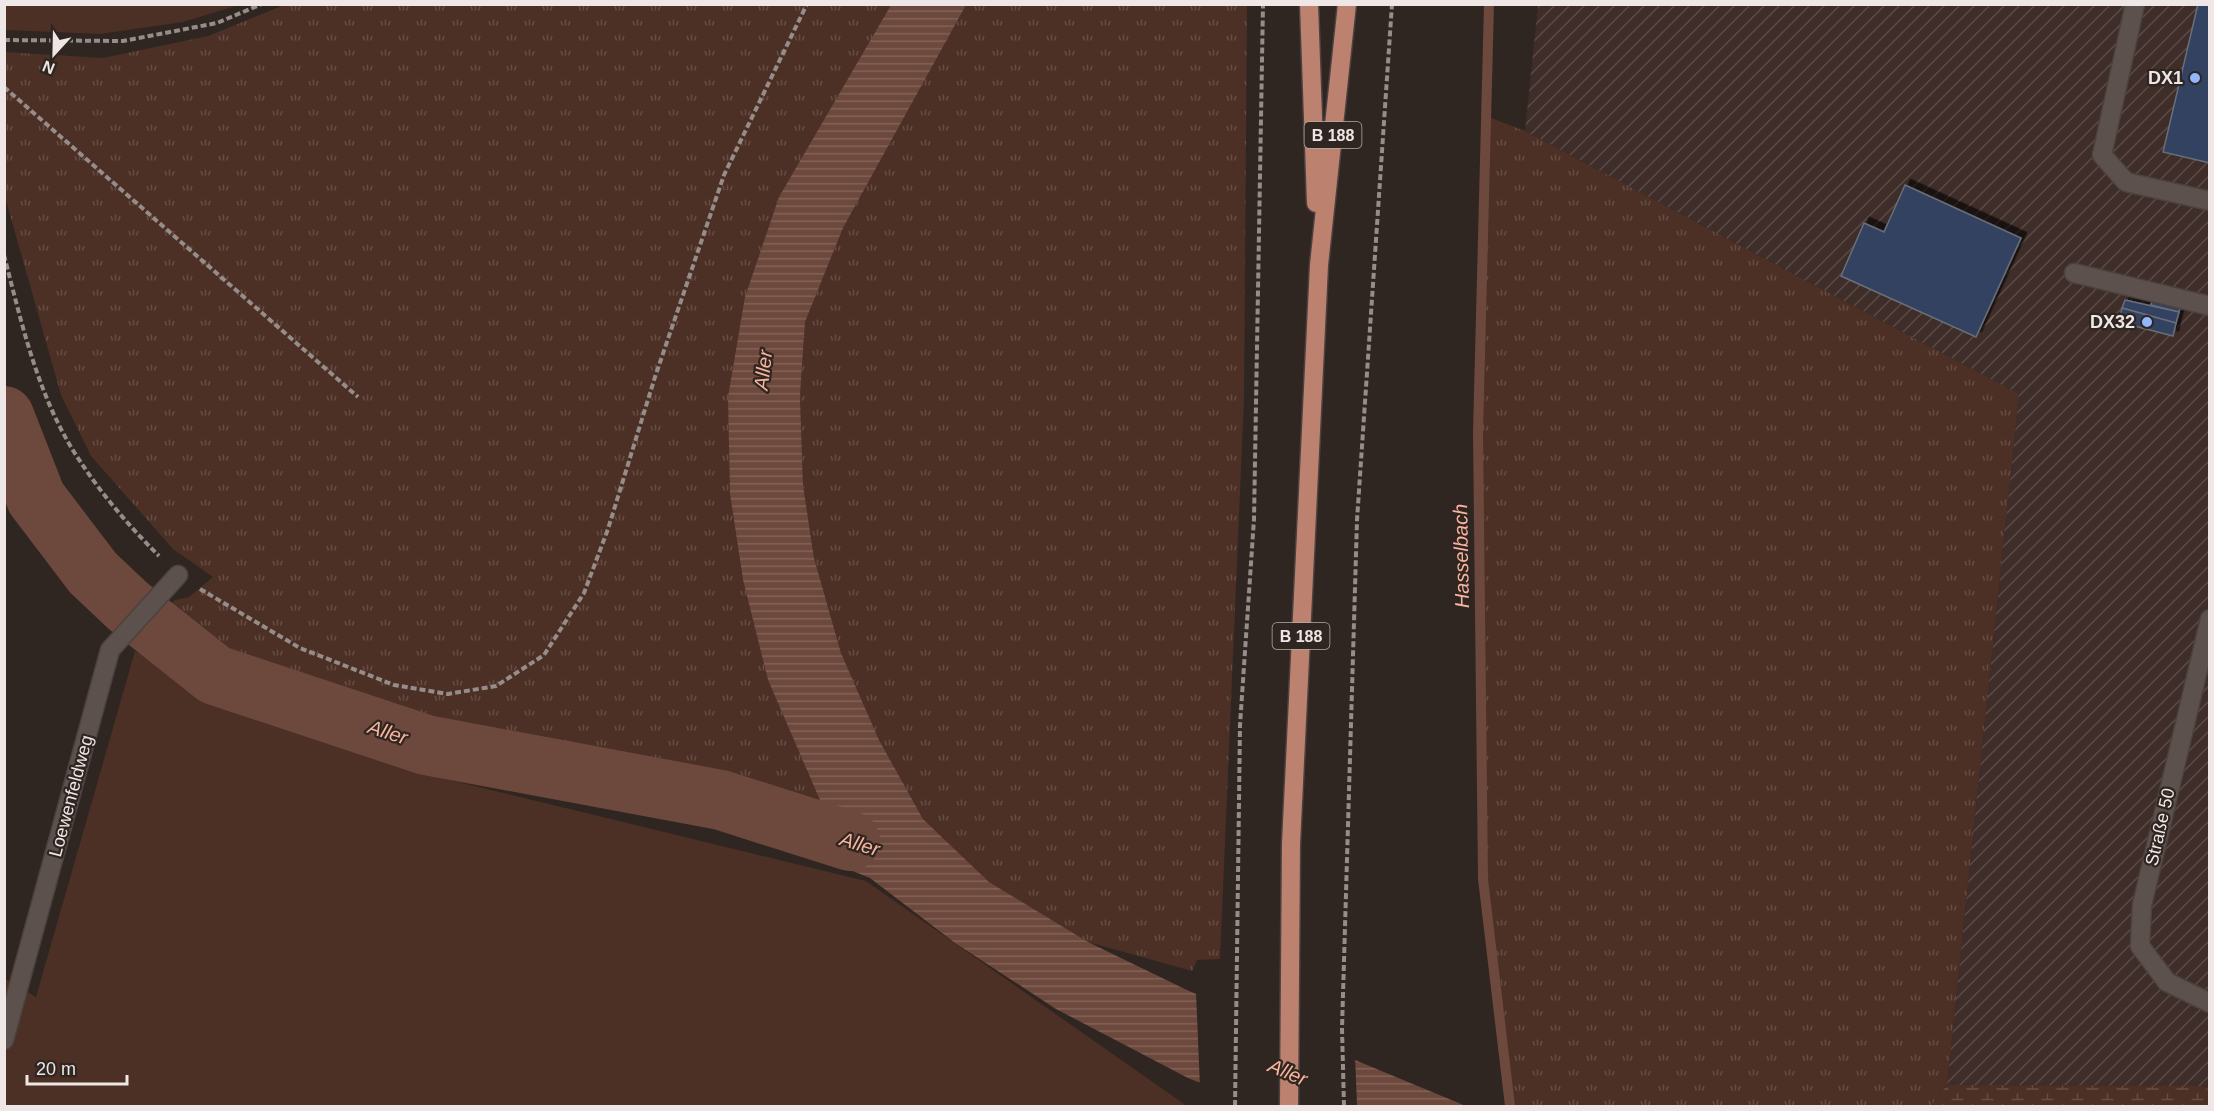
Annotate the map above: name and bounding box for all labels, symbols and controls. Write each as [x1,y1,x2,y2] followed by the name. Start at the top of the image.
[24,24,84,84] north arrow
[40,57,57,77] text: N
[2148,68,2183,88] place label: DX1
[2188,71,2202,85] marker: DX1
[1304,122,1362,148] road number: B 188
[2090,312,2135,332] place label: DX32
[2140,315,2154,329] marker: DX32
[750,347,777,392] water label: Aller
[1449,504,1473,608] water label: Hasselbach
[1272,623,1330,649] road number: B 188
[365,715,412,749] water label: Aller
[45,733,97,859] street label: Loewenfeldweg
[2141,786,2179,868] street label: Straße 50
[837,827,884,861] water label: Aller
[27,1048,128,1086] scale bar
[1264,1054,1312,1090] water label: Aller
[36,1059,76,1079] text: 20 m

